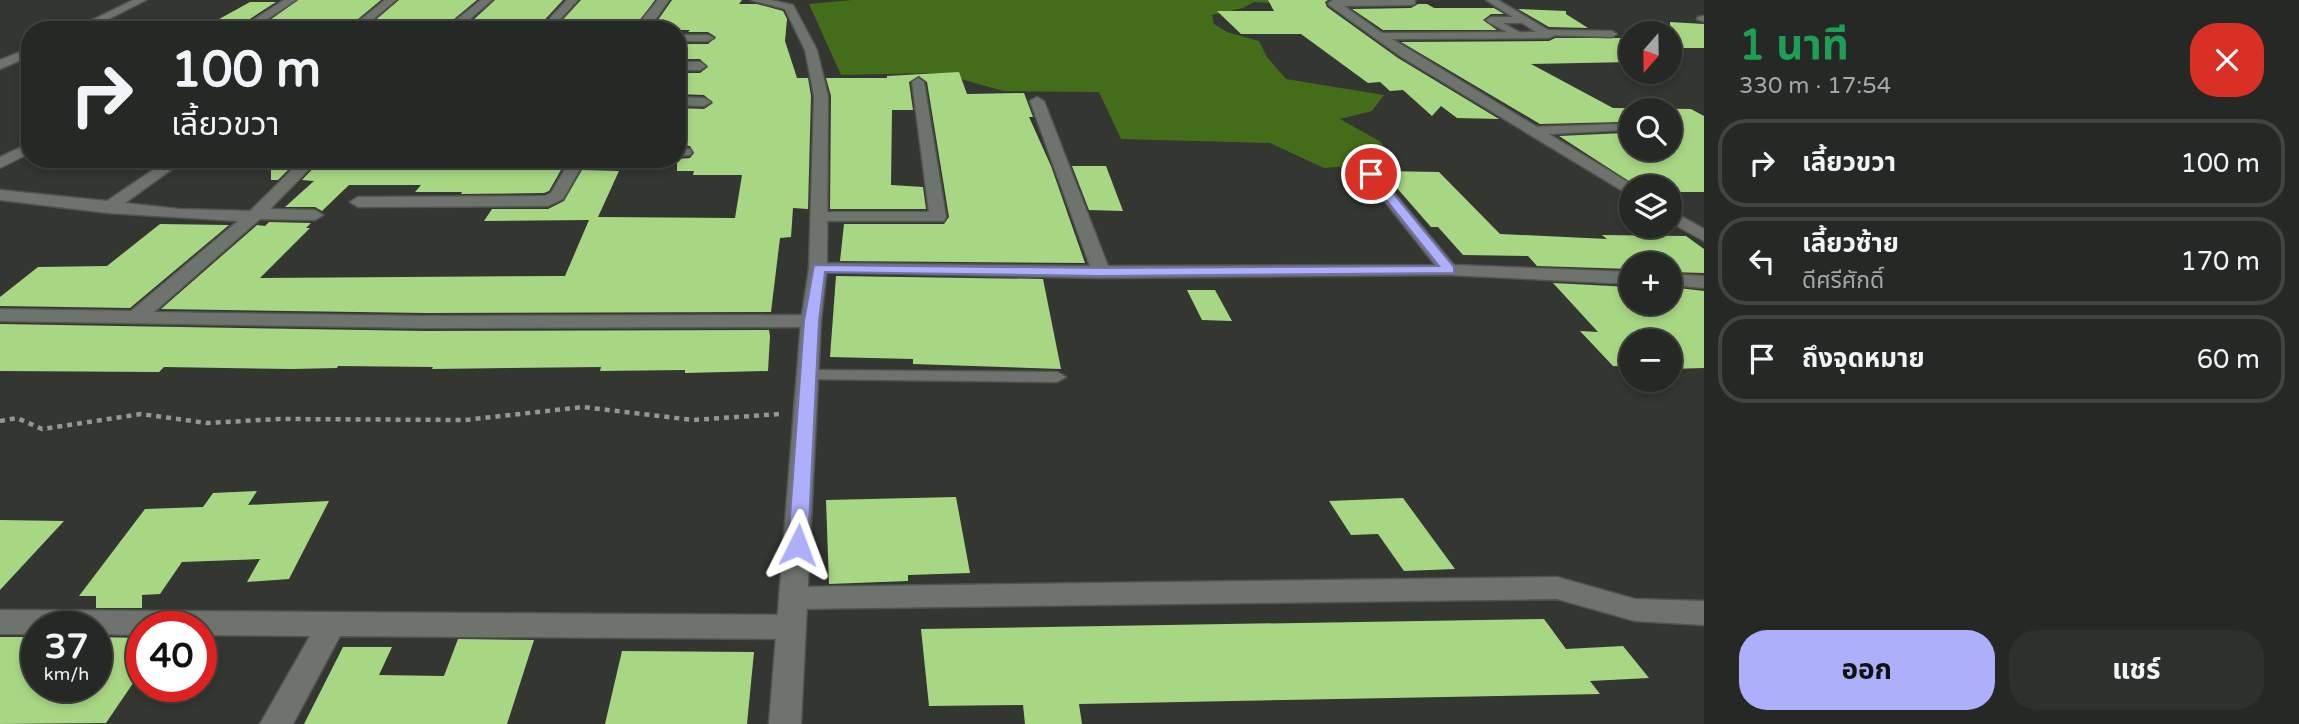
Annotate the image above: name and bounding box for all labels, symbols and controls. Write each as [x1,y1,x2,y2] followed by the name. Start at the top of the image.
[1739,20,1849,71] text: 1 นาที
[1619,21,1682,84] north arrow
[1619,21,1682,392] map controls
[2190,23,2264,97] button: close
[171,41,321,100] text: 100 m
[56,49,147,140] icon: right
[1739,72,1891,100] text: 330 m · 17:54
[1619,98,1682,161] button: search
[171,106,279,144] text: เลี้ยวขวา
[1341,144,1401,204] pin
[1743,144,1781,182] icon: right
[1802,147,1896,178] text: เลี้ยวขวา
[2180,148,2260,179] text: 100 m
[1352,155,1390,193] icon: arrive
[1619,175,1682,238] button: layers
[1802,228,1899,259] text: เลี้ยวซ้าย
[1743,242,1781,280] icon: left
[2180,246,2260,277] text: 170 m
[1619,252,1682,315] button: +
[1802,267,1884,295] text: ดีศรีศักดิ์
[1619,329,1682,392] button: −
[1743,340,1781,378] icon: arrive
[1802,343,1925,374] text: ถึงจุดหมาย
[2197,344,2260,375] text: 60 m
[761,508,835,582] position arrow
[126,611,217,702] speed limit sign: 40
[45,626,88,668] text: 37
[1739,630,1995,710] button: ออก
[2009,630,2264,710] button: แชร์
[44,663,89,685] text: km/h

